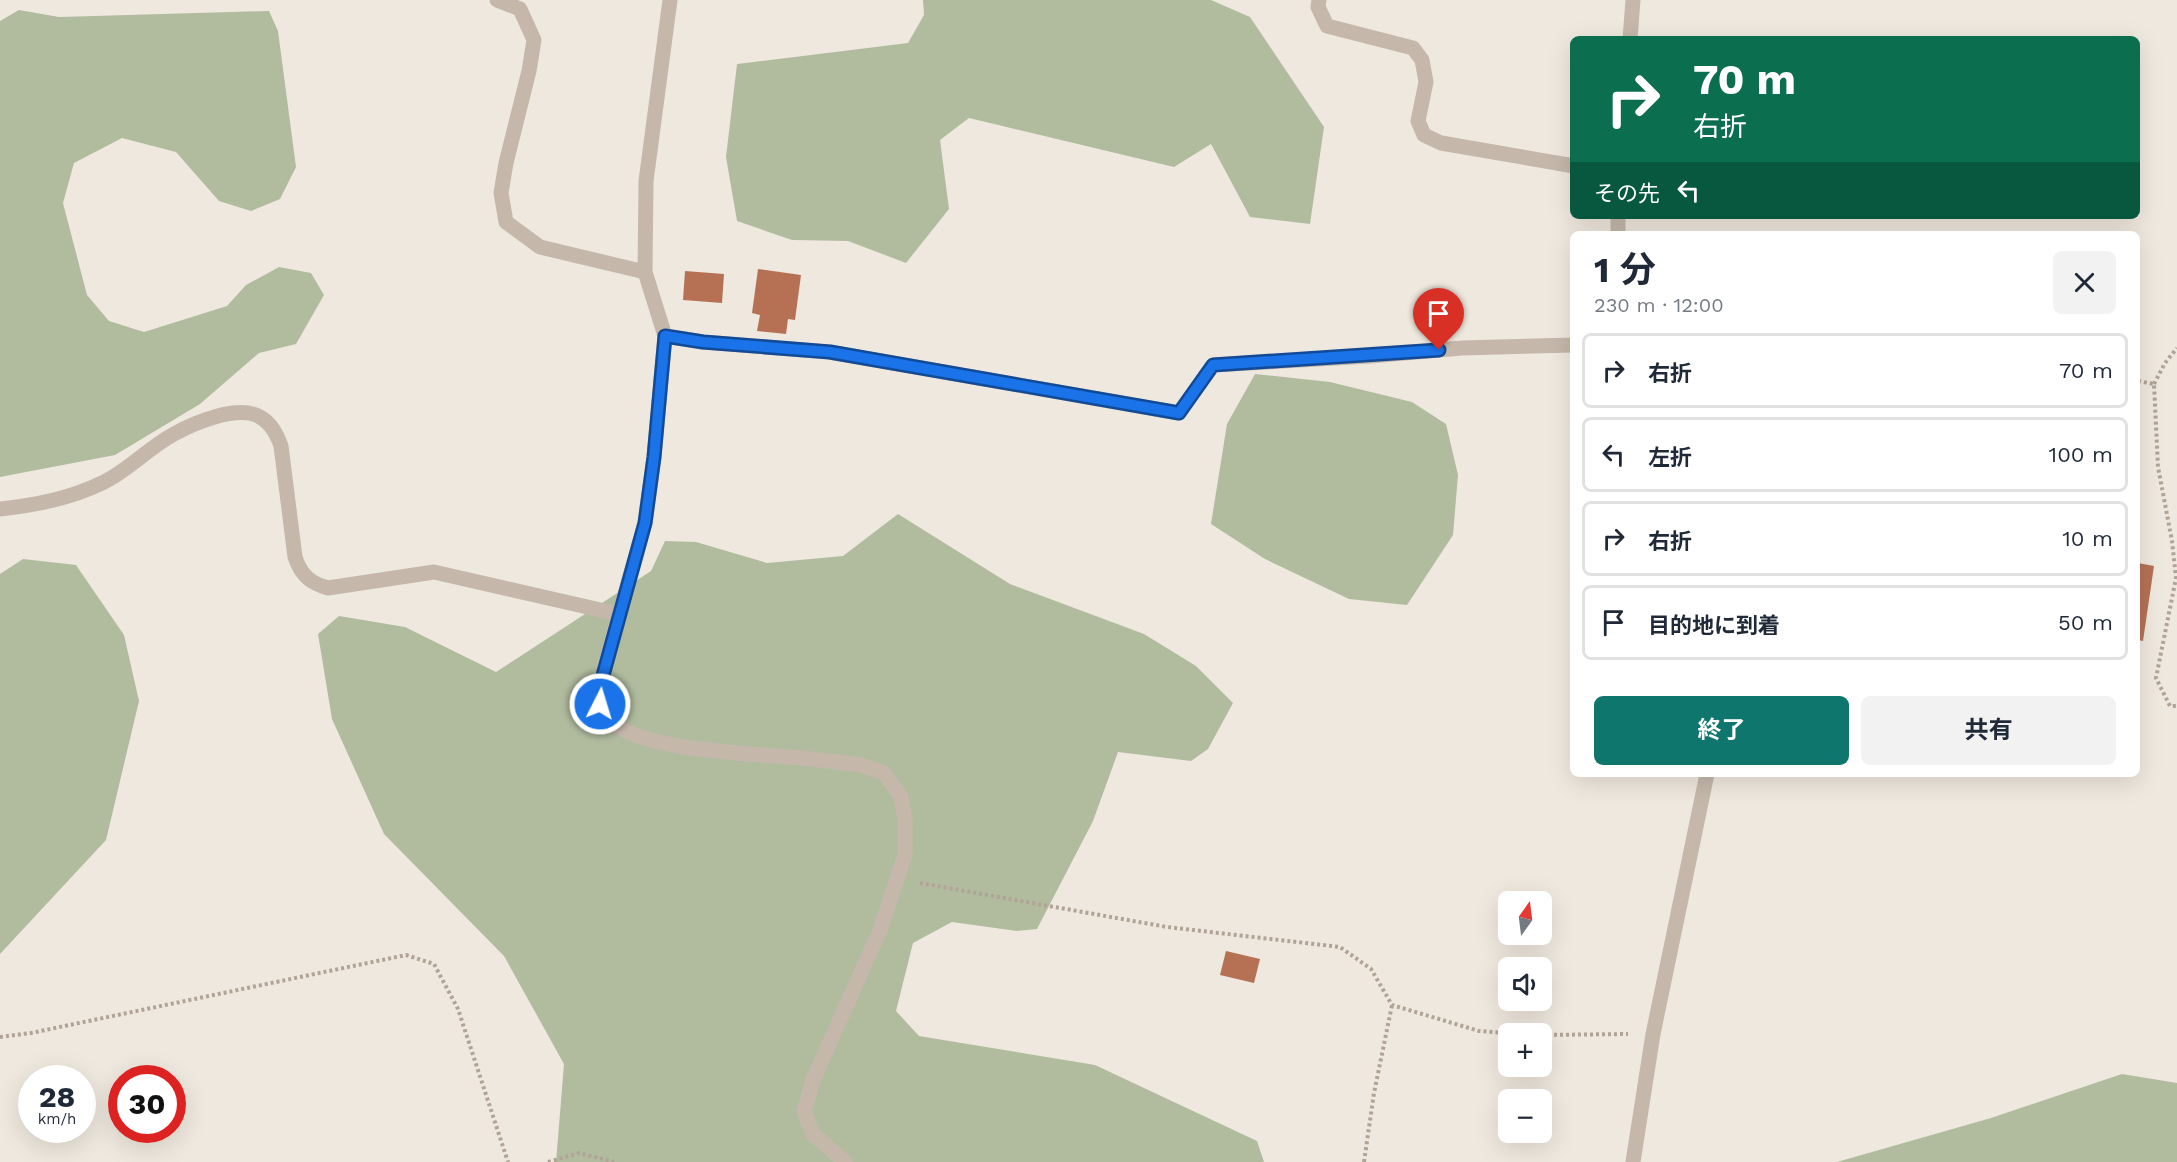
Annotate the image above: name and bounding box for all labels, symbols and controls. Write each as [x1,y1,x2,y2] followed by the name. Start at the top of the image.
[1693,55,1796,104] text: 70 m
[1594,60,1672,138] icon: right
[1693,111,1747,143] text: 右折
[1672,174,1705,207] icon: left
[1594,181,1660,206] text: その先
[1594,249,1656,291] text: 1 分
[2053,251,2116,314] button: close
[1413,288,1464,350] pin
[1594,293,1724,317] text: 230 m · 12:00
[1422,297,1455,330] icon: arrive
[1597,354,1630,387] icon: right
[2059,358,2113,383] text: 70 m
[1648,361,1692,386] text: 右折
[1597,438,1630,471] icon: left
[2049,442,2113,467] text: 100 m
[1648,445,1692,470] text: 左折
[1597,522,1630,555] icon: right
[2062,526,2113,551] text: 10 m
[1648,529,1692,554] text: 右折
[1597,606,1630,639] icon: arrive
[2058,610,2113,635] text: 50 m
[1648,613,1780,638] text: 目的地に到着
[568,672,632,736] position arrow
[1594,696,1849,765] button: 終了
[1861,696,2116,765] button: 共有
[1498,891,1552,945] north arrow
[1498,891,1552,1143] map controls
[1498,957,1552,1011] button: sound
[1498,1023,1552,1077] button: +
[108,1065,186,1143] speed limit sign: 30
[39,1079,75,1114] text: 28
[1498,1089,1552,1143] button: −
[38,1110,76,1128] text: km/h

